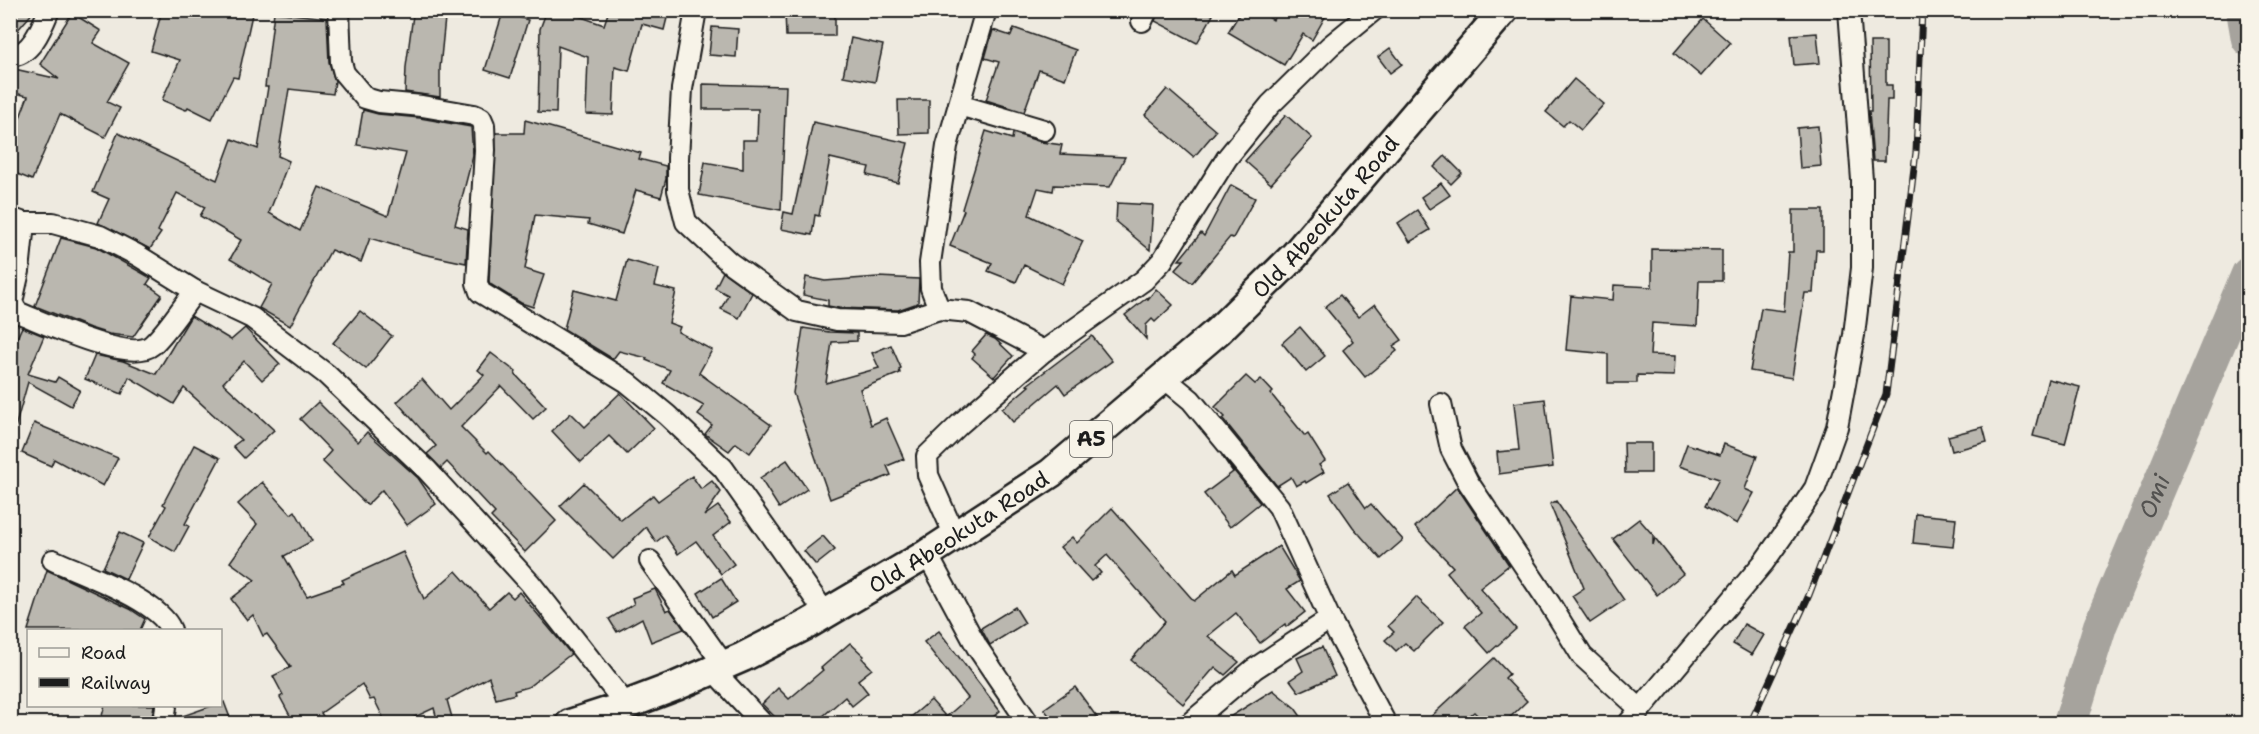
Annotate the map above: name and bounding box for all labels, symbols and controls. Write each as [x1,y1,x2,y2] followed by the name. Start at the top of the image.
[1246,129,1406,305] street label: Old Abeokuta Road
[1070,421,1112,457] road number: A5
[863,464,1055,600] street label: Old Abeokuta Road
[2131,468,2178,523] water label: Omi
[27,629,222,707] legend
[81,641,126,665] text: Road
[81,671,151,695] text: Railway

